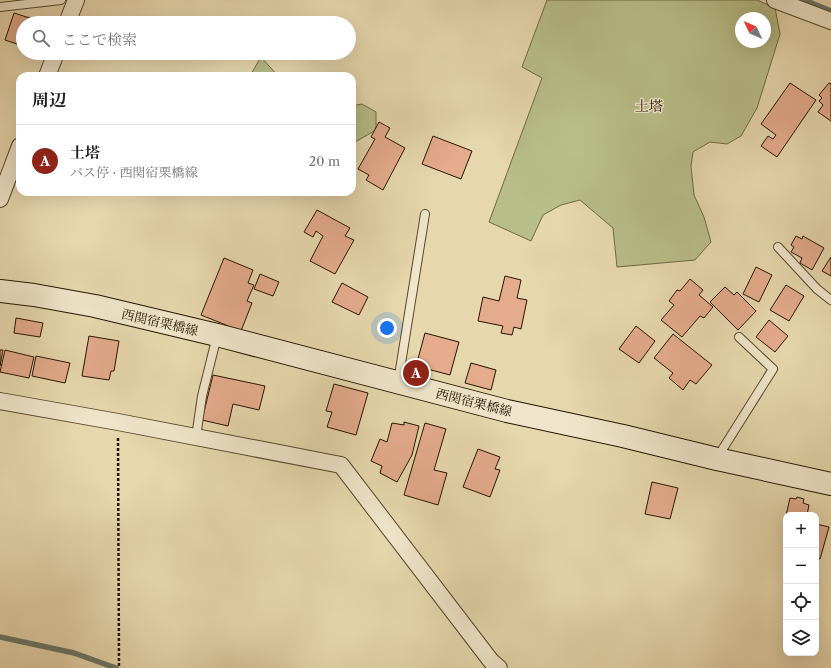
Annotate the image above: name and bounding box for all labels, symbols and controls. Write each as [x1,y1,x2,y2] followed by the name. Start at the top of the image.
[735,12,771,48] north arrow
[16,16,356,60] search box
[30,27,52,49] icon: search
[62,30,137,49] text: ここで検索
[32,90,66,110] text: 周辺
[635,97,663,115] district label: 土塔
[70,143,100,162] text: 土塔
[40,153,50,169] text: A
[309,153,340,169] text: 20 m
[70,164,198,180] text: バス停 · 西関宿栗橋線
[120,305,200,339] street label: 西関宿栗橋線
[377,318,397,338] your location
[403,358,429,388] pin: A
[434,385,514,419] street label: 西関宿栗橋線
[783,512,819,656] map controls
[783,512,819,548] button: +
[783,548,819,584] button: −
[783,584,819,620] button: locate
[783,620,819,656] button: layers

